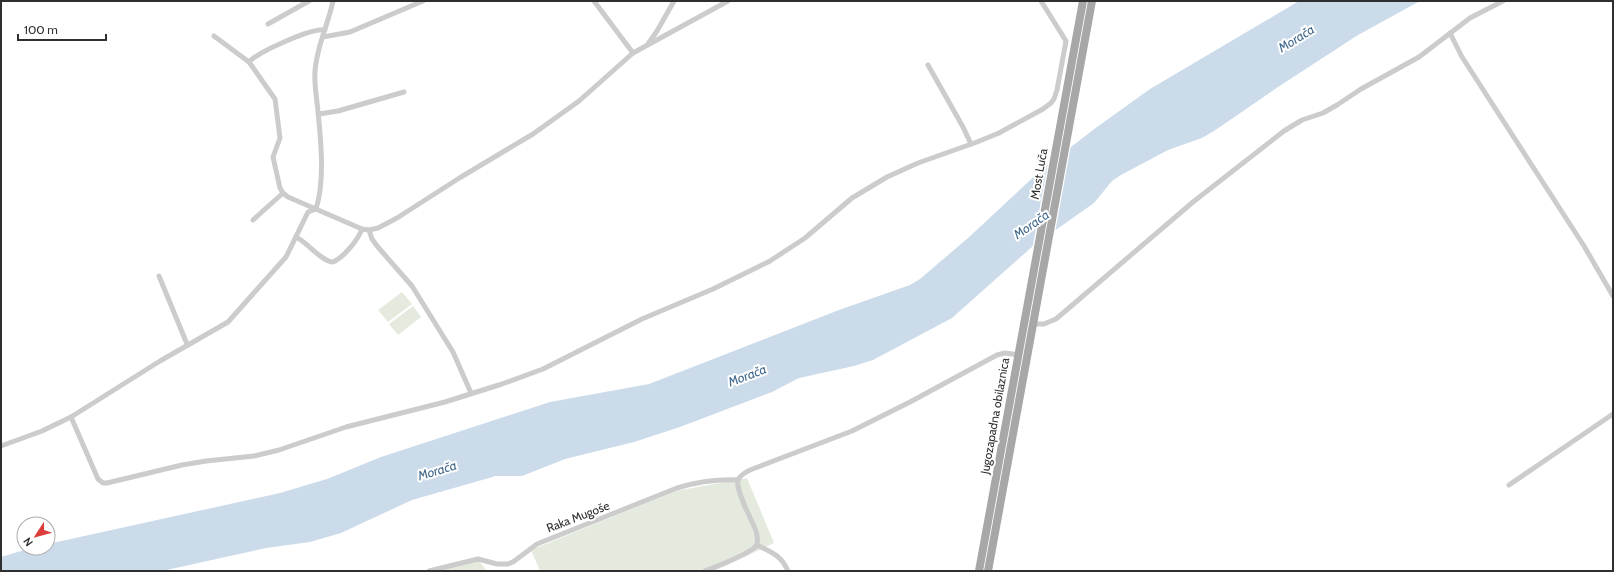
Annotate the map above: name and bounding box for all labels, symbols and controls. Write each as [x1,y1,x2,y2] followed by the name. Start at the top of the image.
[18,16,106,42] scale bar
[1274,21,1317,56] water label: Morača
[24,22,58,37] text: 100 m
[1027,147,1050,200] street label: Most Luča
[1009,206,1052,243] water label: Morača
[977,356,1012,476] street label: Jugozapadna obilaznica
[725,360,768,390] water label: Morača
[415,457,458,484] water label: Morača
[544,498,611,535] street label: Raka Mugoše
[16,516,56,556] north arrow
[20,535,36,549] text: N

